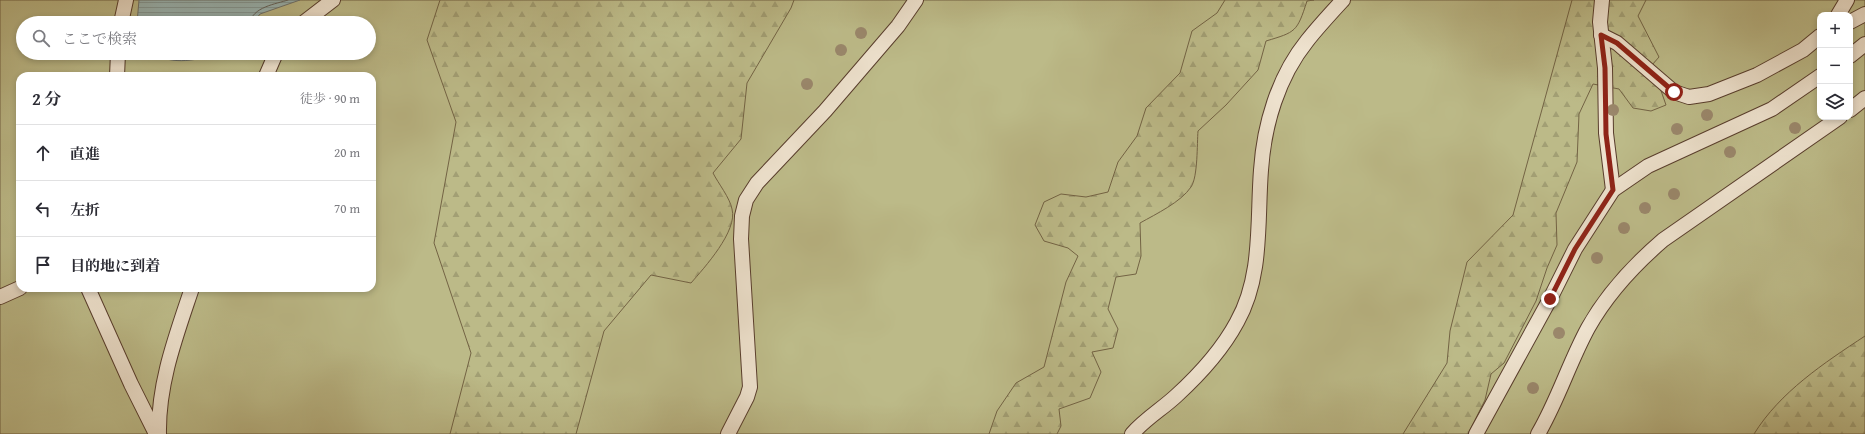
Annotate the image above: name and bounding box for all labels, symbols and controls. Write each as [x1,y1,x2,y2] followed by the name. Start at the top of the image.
[1817,12,1853,120] map controls
[1817,12,1853,48] button: +
[16,16,376,60] search box
[30,27,52,49] icon: search
[62,28,137,49] text: ここで検索
[1817,48,1853,84] button: −
[1665,83,1683,101] route start
[1817,84,1853,120] button: layers
[32,86,62,111] text: 2 分
[300,89,360,108] text: 徒歩 · 90 m
[32,142,54,164] icon: ahead
[70,143,100,164] text: 直進
[334,143,360,162] text: 20 m
[32,198,54,220] icon: left
[70,199,100,220] text: 左折
[334,199,360,218] text: 70 m
[32,254,54,276] icon: arrive
[70,255,160,276] text: 目的地に到着
[1541,290,1559,308] route end

